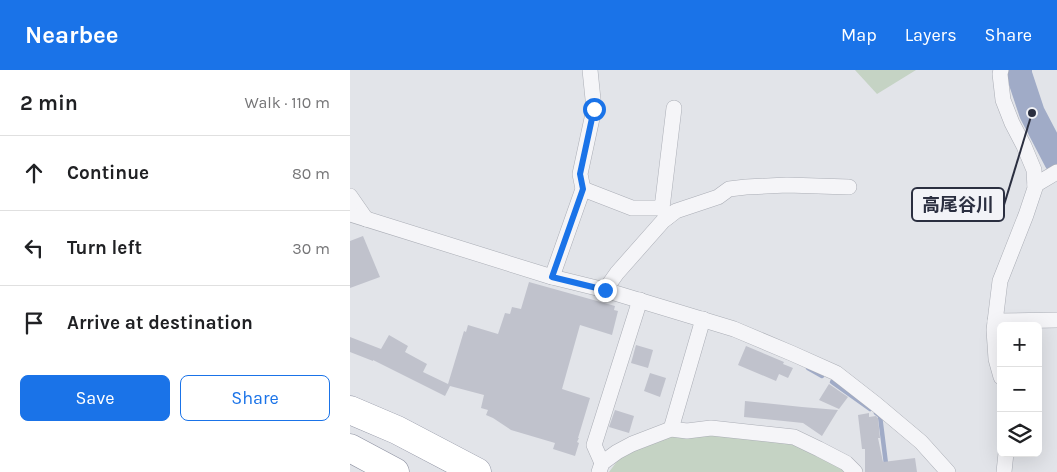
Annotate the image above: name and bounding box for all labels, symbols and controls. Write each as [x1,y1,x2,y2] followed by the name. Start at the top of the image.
[25,21,119,49] text: Nearbee
[841,24,877,46] text: Map
[905,24,957,46] text: Layers
[985,24,1032,46] text: Share
[20,91,78,115] text: 2 min
[245,93,330,112] text: Walk · 110 m
[583,98,606,121] route start
[20,159,48,187] icon: ahead
[67,162,149,184] text: Continue
[292,164,330,183] text: 80 m
[912,188,1004,221] callout: 高尾谷川
[922,194,994,216] text: 高尾谷川
[20,234,48,262] icon: left
[67,237,142,259] text: Turn left
[292,239,330,258] text: 30 m
[594,279,617,302] route end
[20,309,48,337] icon: arrive
[67,312,253,334] text: Arrive at destination
[997,322,1042,457] map controls
[997,322,1042,367] button: +
[997,367,1042,412] button: −
[20,375,170,421] button: Save
[180,375,330,421] button: Share
[997,412,1042,457] button: layers

